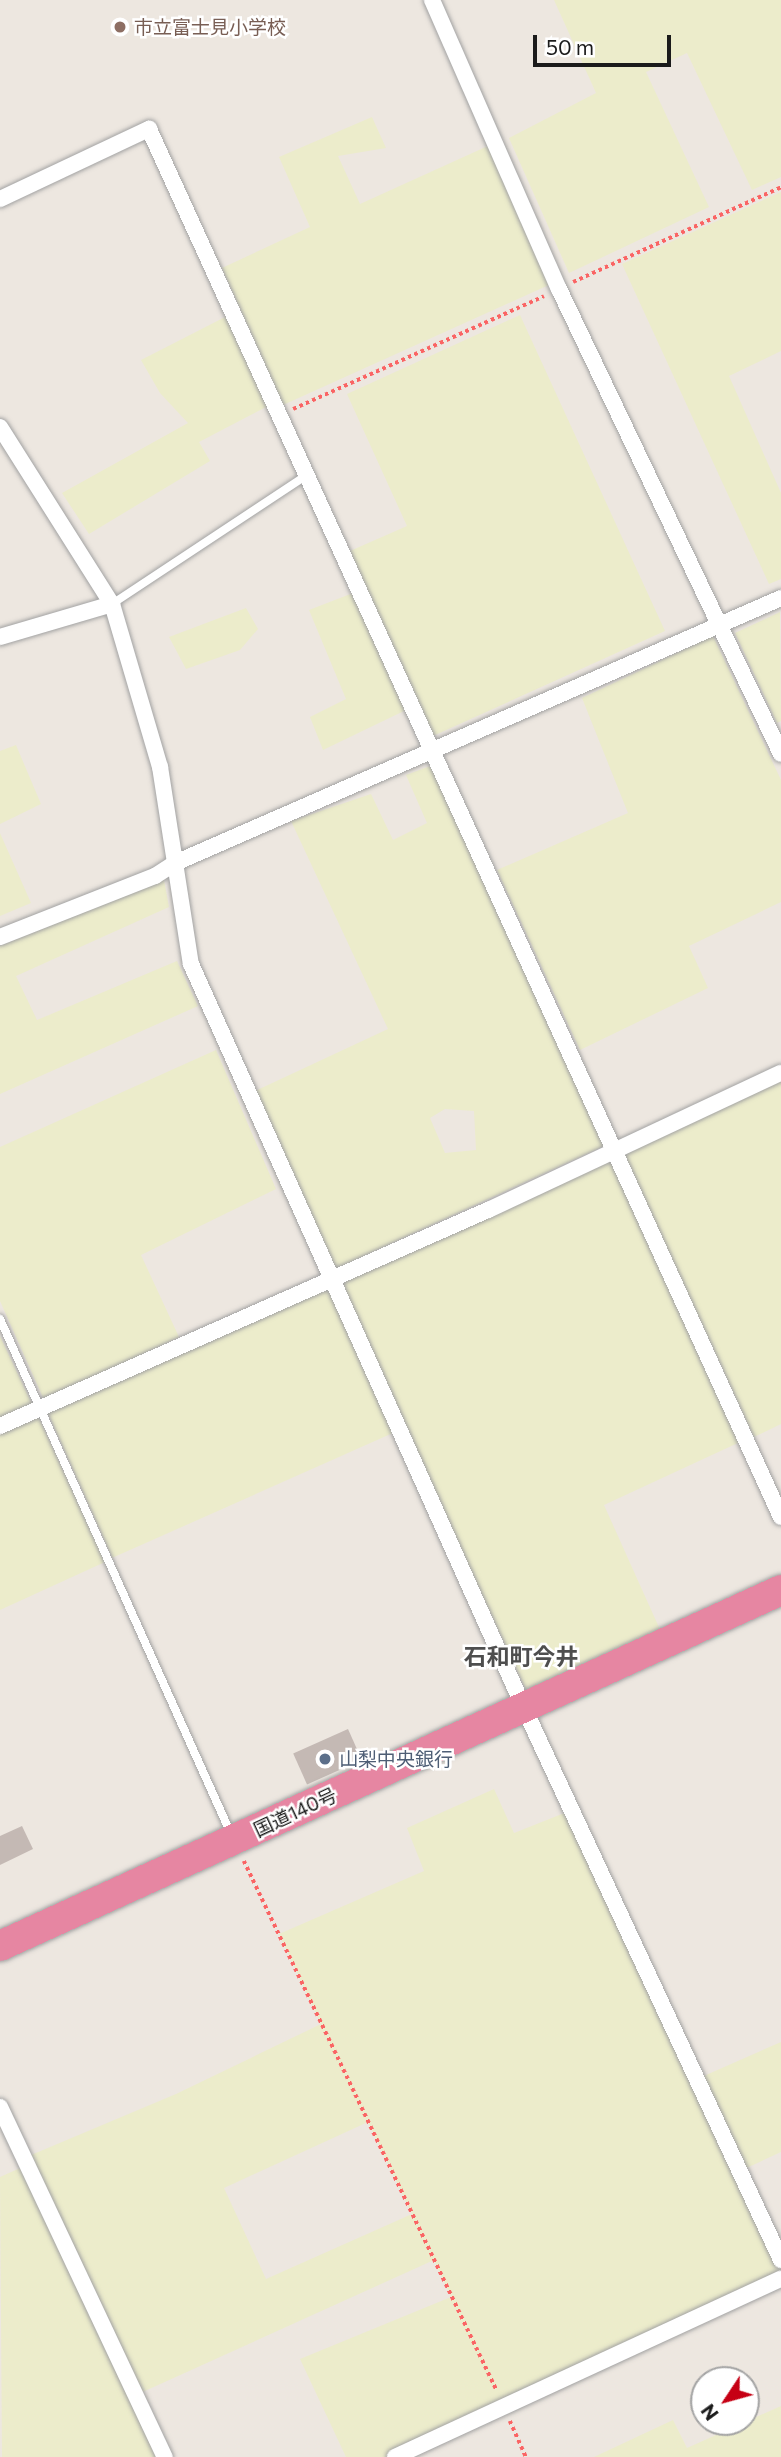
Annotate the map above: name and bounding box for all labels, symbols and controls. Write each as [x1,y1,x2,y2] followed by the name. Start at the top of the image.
[134,16,286,38] place label: 市立富士見小学校
[112,19,128,35] marker: 市立富士見小学校
[536,21,674,65] scale bar
[546,34,594,59] text: 50 m
[464,1642,578,1670] district label: 石和町今井
[339,1748,453,1770] place label: 山梨中央銀行
[317,1751,333,1767] marker: 山梨中央銀行
[250,1783,340,1841] street label: 国道140号
[690,2366,760,2436] north arrow
[696,2400,723,2425] text: N

